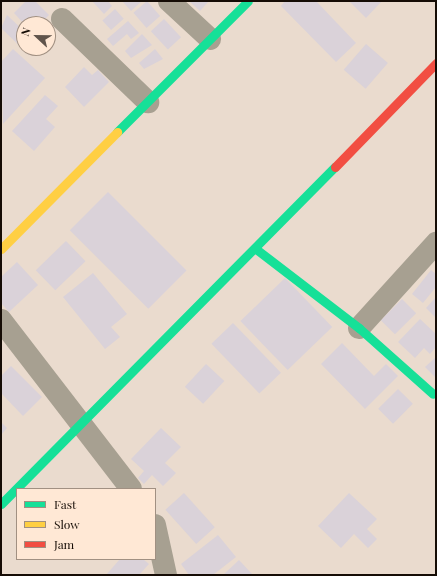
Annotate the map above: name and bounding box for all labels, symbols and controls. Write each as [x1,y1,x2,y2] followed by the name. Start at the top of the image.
[16,16,56,56] north arrow
[17,25,34,38] text: N
[16,488,156,560] legend
[54,496,76,512] text: Fast
[54,516,80,532] text: Slow
[54,536,74,552] text: Jam

